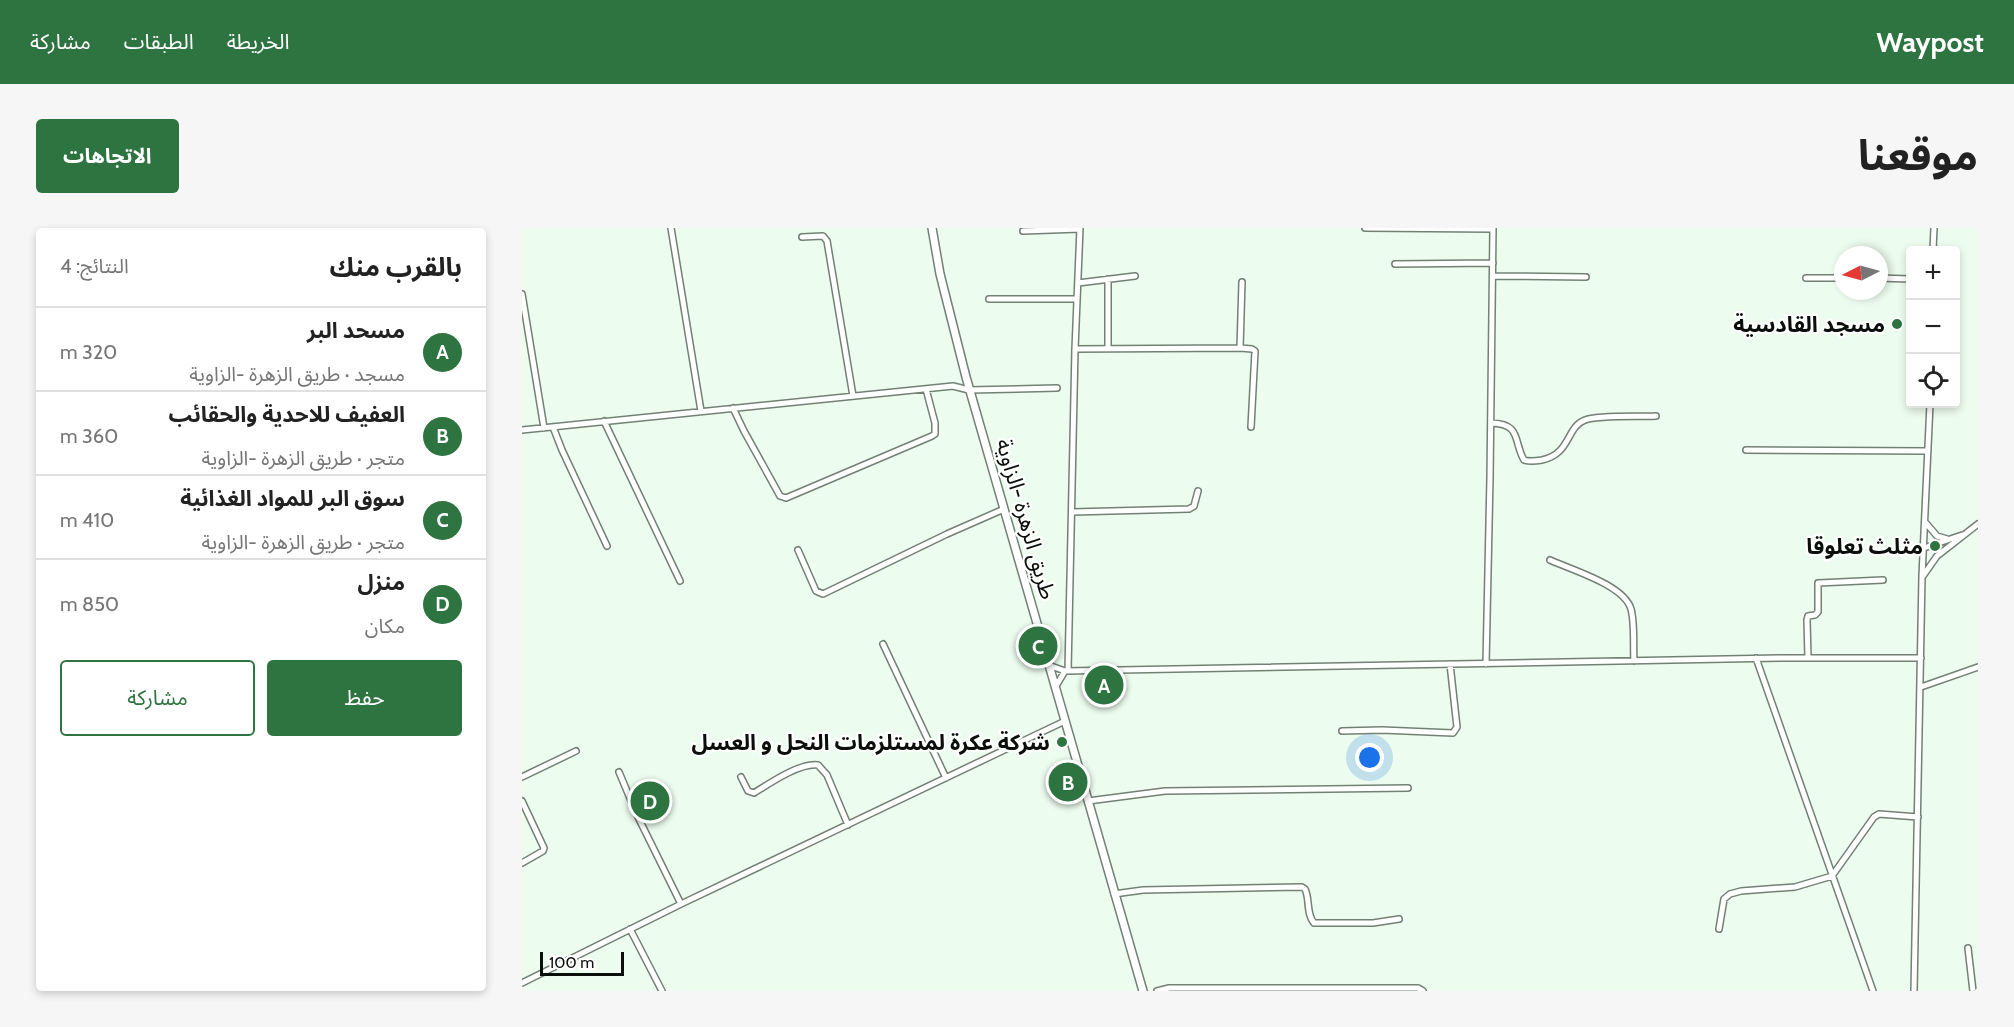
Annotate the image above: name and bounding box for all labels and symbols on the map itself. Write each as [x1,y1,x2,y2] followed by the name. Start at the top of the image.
[1834,246,1888,300] north arrow
[1733,311,1885,338] place label: مسجد القادسية
[1890,317,1904,331] marker: مسجد القادسية
[990,435,1062,603] street label: طريق الزهرة -الزاوية
[1806,533,1923,560] place label: مثلث تعلوقا
[1928,539,1942,553] marker: مثلث تعلوقا
[1018,624,1058,668] pin: C
[1084,662,1124,708] pin: A
[691,729,1050,756] place label: شركة عكرة لمستلزمات النحل و العسل
[1055,735,1069,749] marker: شركة عكرة لمستلزمات النحل و العسل
[1355,743,1384,772] your location
[1048,760,1088,804] pin: B
[630,778,670,824] pin: D
[540,949,624,976] scale bar

